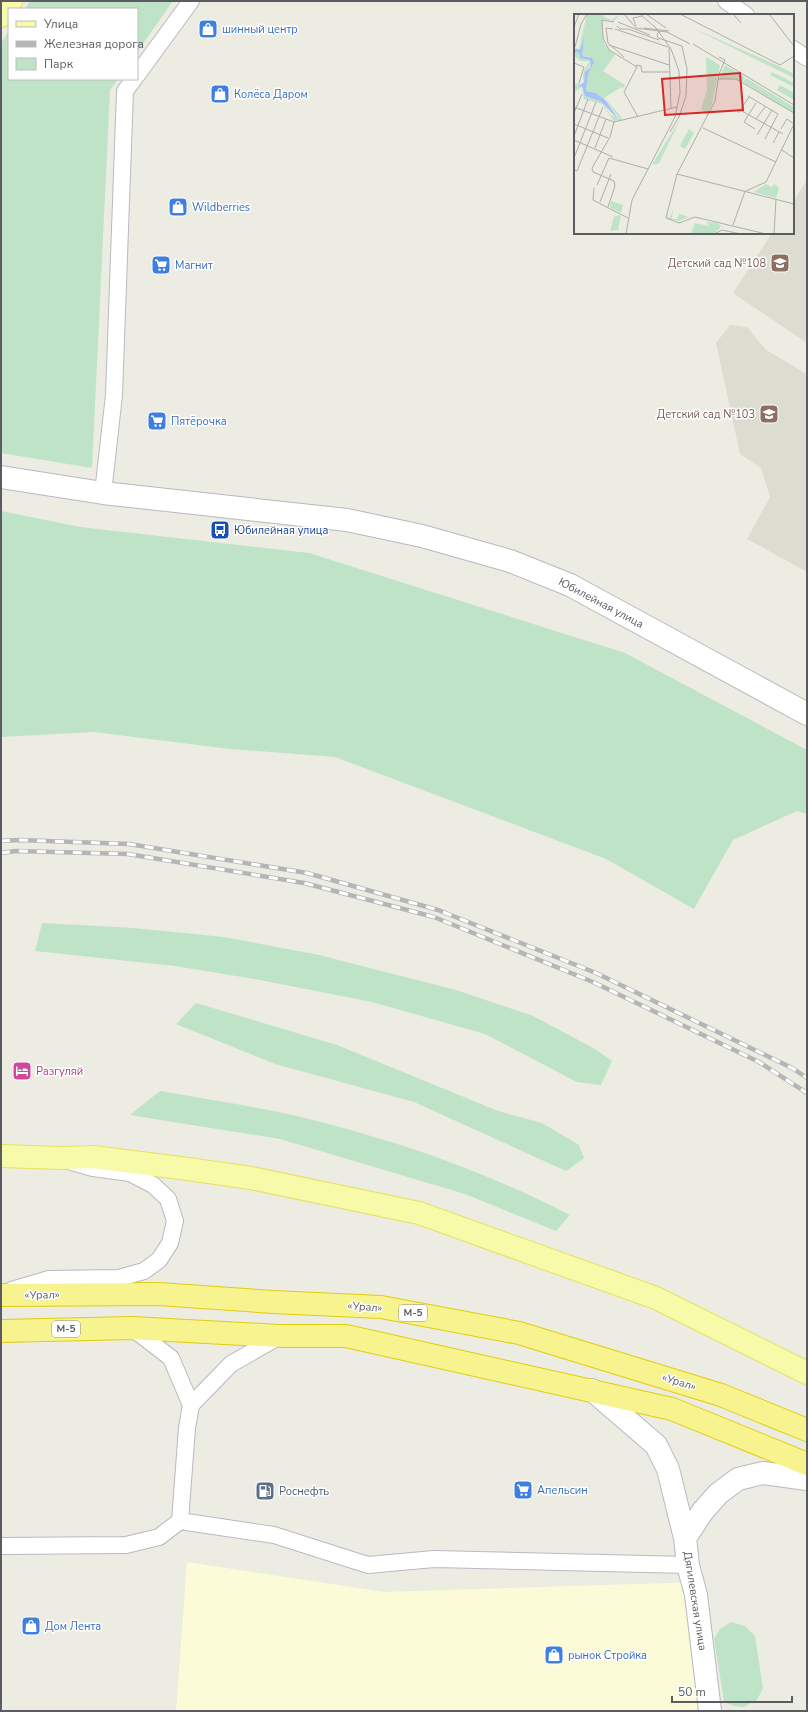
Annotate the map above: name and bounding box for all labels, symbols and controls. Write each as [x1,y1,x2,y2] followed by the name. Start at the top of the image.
[8,8,138,80] legend
[574,14,794,234] inset map
[43,16,78,32] text: Улица
[197,18,219,40] shop icon: шинный центр
[222,22,298,37] place label: шинный центр
[44,36,144,52] text: Железная дорога
[44,56,74,72] text: Парк
[209,83,231,105] shop icon: Колёса Даром
[234,87,308,102] place label: Колёса Даром
[167,196,189,218] shop icon: Wildberries
[192,200,250,215] place label: Wildberries
[769,252,791,274] school or university icon: Детский сад №108
[150,254,172,276] supermarket icon: Магнит
[668,256,766,271] place label: Детский сад №108
[175,258,213,273] place label: Магнит
[758,403,780,425] school or university icon: Детский сад №103
[657,407,755,422] place label: Детский сад №103
[146,410,168,432] supermarket icon: Пятёрочка
[171,414,227,429] place label: Пятёрочка
[209,519,231,541] bus stop icon: Юбилейная улица
[234,523,328,538] place label: Юбилейная улица
[556,574,646,632] street label: Юбилейная улица
[11,1060,33,1082] hotel icon: Разгуляй
[36,1064,83,1079] place label: Разгуляй
[24,1287,60,1303] street label: «Урал»
[347,1298,383,1316] street label: «Урал»
[399,1305,427,1321] road number: М-5
[52,1321,80,1337] road number: М-5
[660,1370,698,1394] street label: «Урал»
[512,1479,534,1501] supermarket icon: Апельсин
[254,1480,276,1502] fuel station icon: Роснефть
[537,1483,588,1498] place label: Апельсин
[279,1484,329,1499] place label: Роснефть
[680,1550,710,1652] street label: Дягилевская улица
[20,1615,42,1637] shop icon: Дом Лента
[45,1619,101,1634] place label: Дом Лента
[543,1644,565,1666] shop icon: рынок Стройка
[568,1648,647,1663] place label: рынок Стройка
[672,1678,792,1704] scale bar
[678,1684,706,1700] text: 50 m

